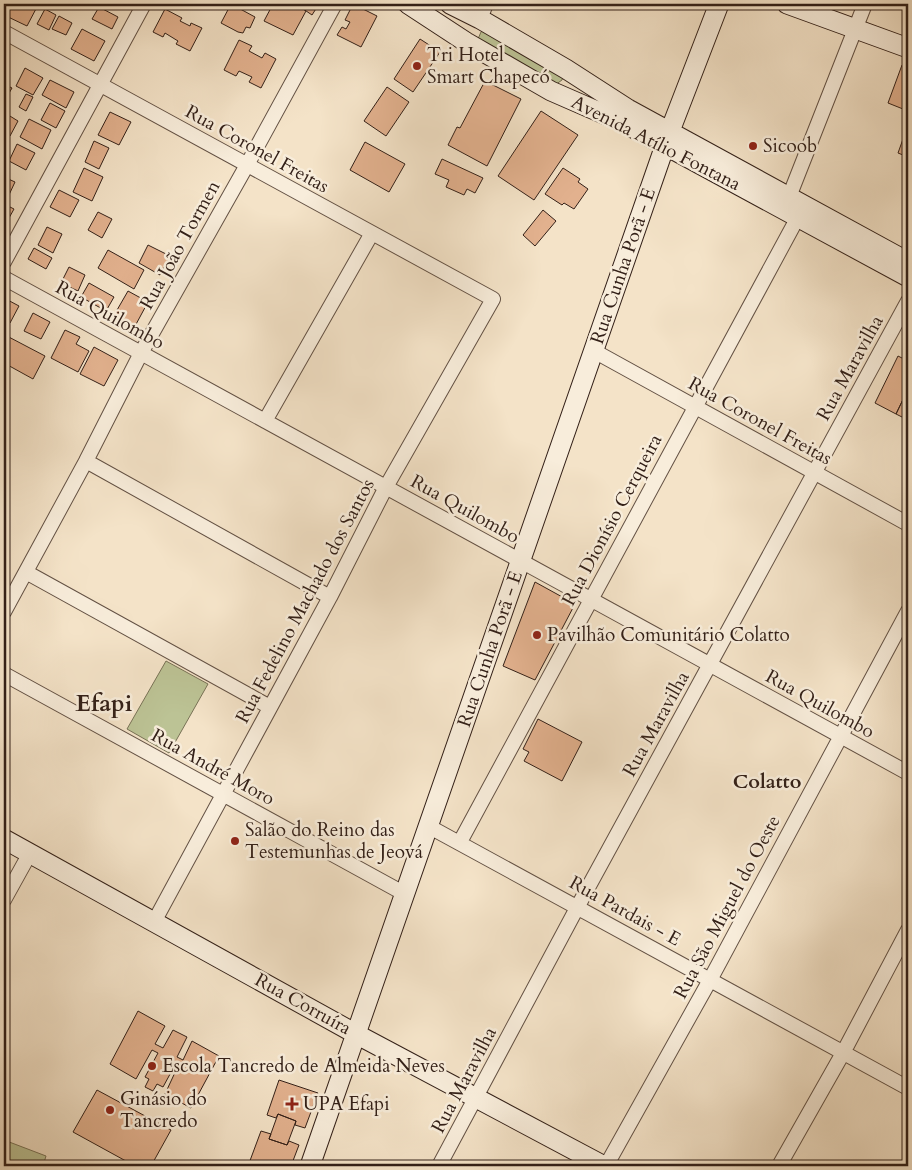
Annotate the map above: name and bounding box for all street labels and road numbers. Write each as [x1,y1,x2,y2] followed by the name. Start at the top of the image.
[567,89,745,197] street label: Avenida Atílio Fontana
[180,99,334,199] street label: Rua Coronel Freitas
[134,176,226,314] street label: Rua João Tormen
[584,184,662,348] street label: Rua Cunha Porã - E
[51,274,169,356] street label: Rua Quilombo
[810,311,890,425] street label: Rua Maravilha
[683,371,837,471] street label: Rua Coronel Freitas
[556,430,668,610] street label: Rua Dionísio Cerqueira
[406,468,524,550] street label: Rua Quilombo
[229,474,381,728] street label: Rua Fedelino Machado dos Santos
[451,567,529,731] street label: Rua Cunha Porã - E
[761,663,879,745] street label: Rua Quilombo
[616,667,696,781] street label: Rua Maravilha
[147,722,279,812] street label: Rua André Moro
[668,811,786,1003] street label: Rua São Miguel do Oeste
[565,870,685,952] street label: Rua Pardais - E
[250,967,356,1041] street label: Rua Corruíra
[425,1022,503,1138] street label: Rua Maravilha

